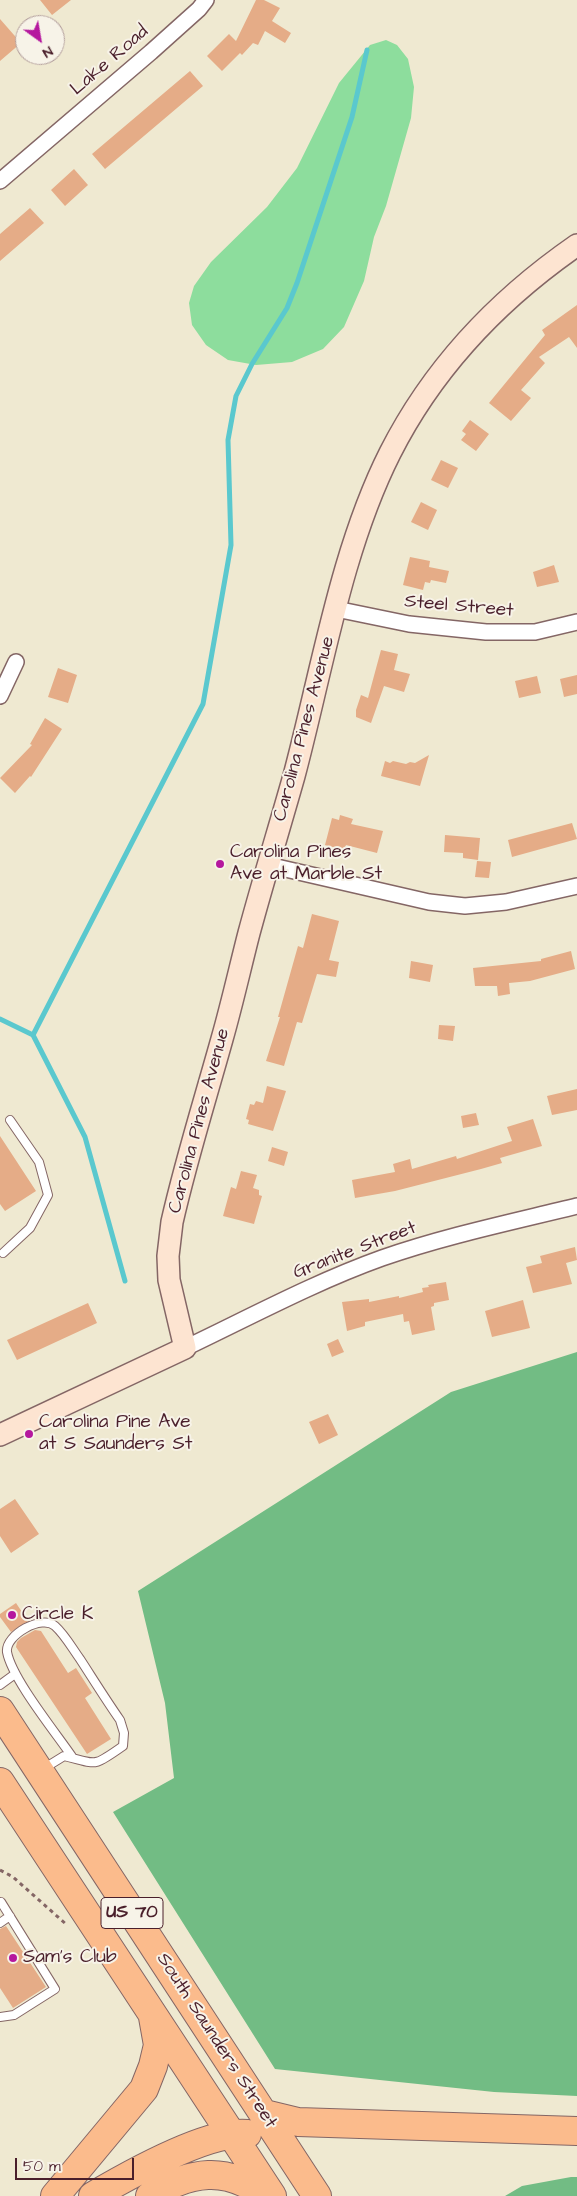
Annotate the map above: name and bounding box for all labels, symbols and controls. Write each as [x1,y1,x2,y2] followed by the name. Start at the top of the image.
[15,15,65,65] north arrow
[66,21,154,101] street label: Lake Road
[38,41,56,63] text: N
[403,591,515,623] street label: Steel Street
[269,634,341,824] street label: Carolina Pines Avenue
[230,842,382,886] place label: Carolina Pines Ave at Marble St
[214,858,226,870] marker: Carolina Pines Ave at Marble St
[164,1026,236,1216] street label: Carolina Pines Avenue
[290,1217,420,1285] street label: Granite Street
[39,1412,192,1456] place label: Carolina Pine Ave at S Saunders St
[23,1428,35,1440] marker: Carolina Pine Ave at S Saunders St
[22,1604,93,1626] place label: Circle K
[6,1609,18,1621] marker: Circle K
[101,1898,163,1929] road number: US 70
[23,1947,117,1969] place label: Sam's Club
[151,1949,281,2133] street label: South Saunders Street
[7,1952,19,1964] marker: Sam's Club
[18,2148,136,2180] scale bar
[23,2156,61,2177] text: 50 m

